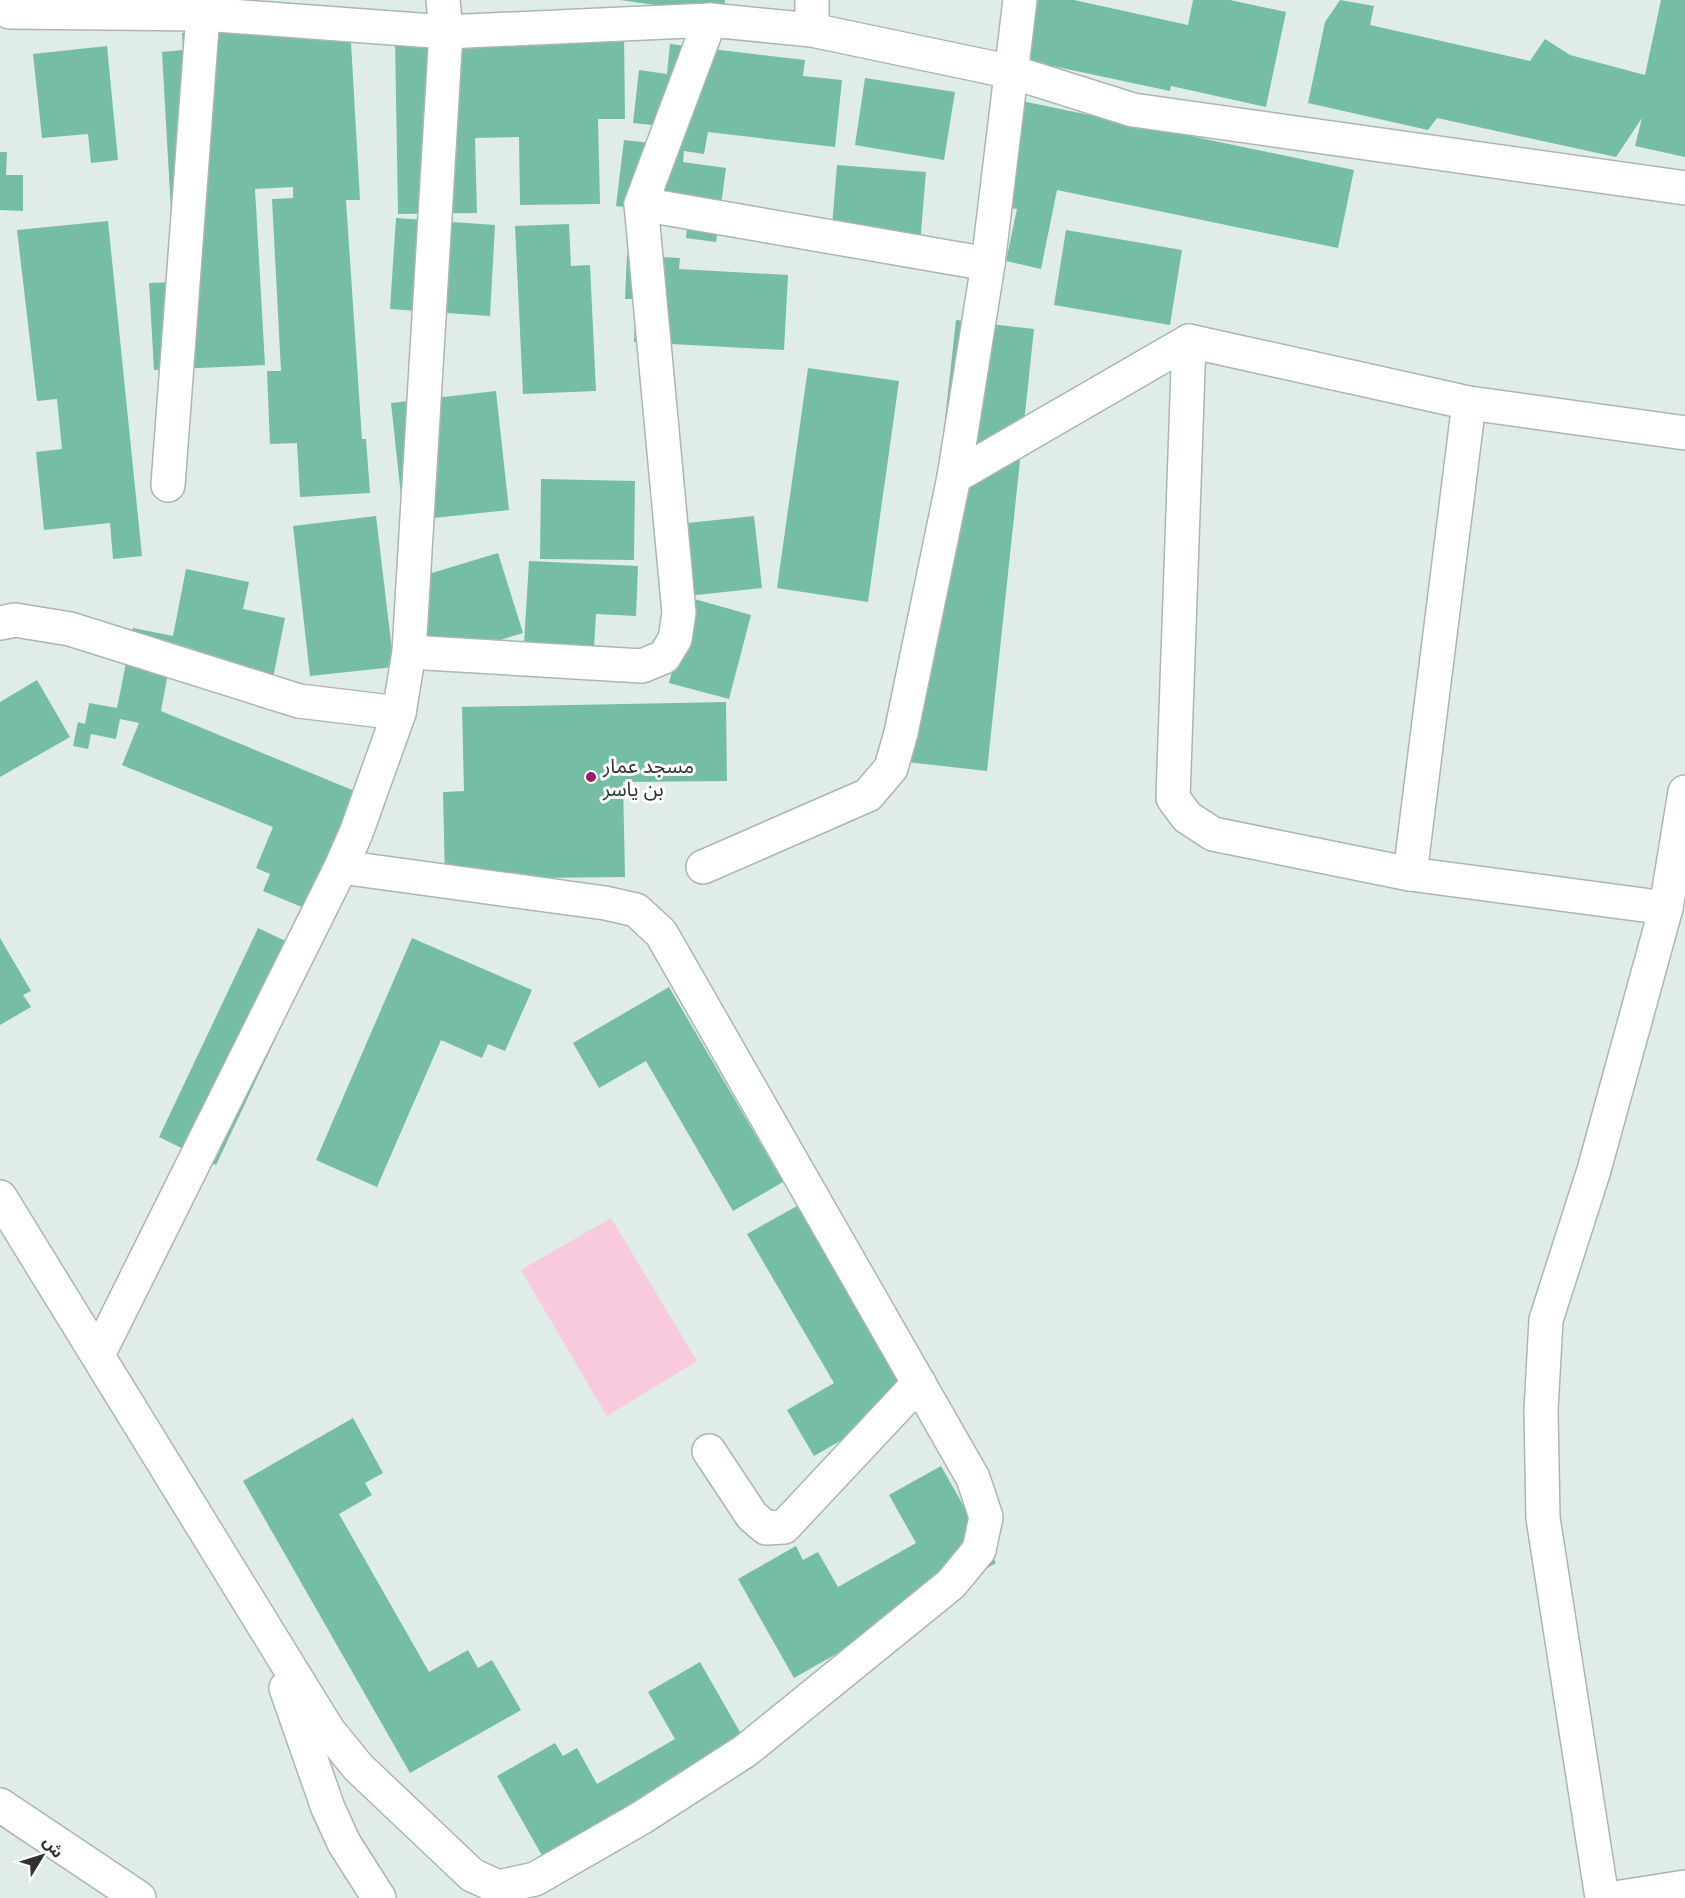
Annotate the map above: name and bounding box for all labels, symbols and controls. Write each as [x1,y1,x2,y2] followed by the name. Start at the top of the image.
[602,753,694,802] place label: مسجد عمار بن ياسر
[584,770,598,784] marker: مسجد عمار بن ياسر
[12,1826,72,1886] north arrow
[38,1832,68,1862] text: ش

